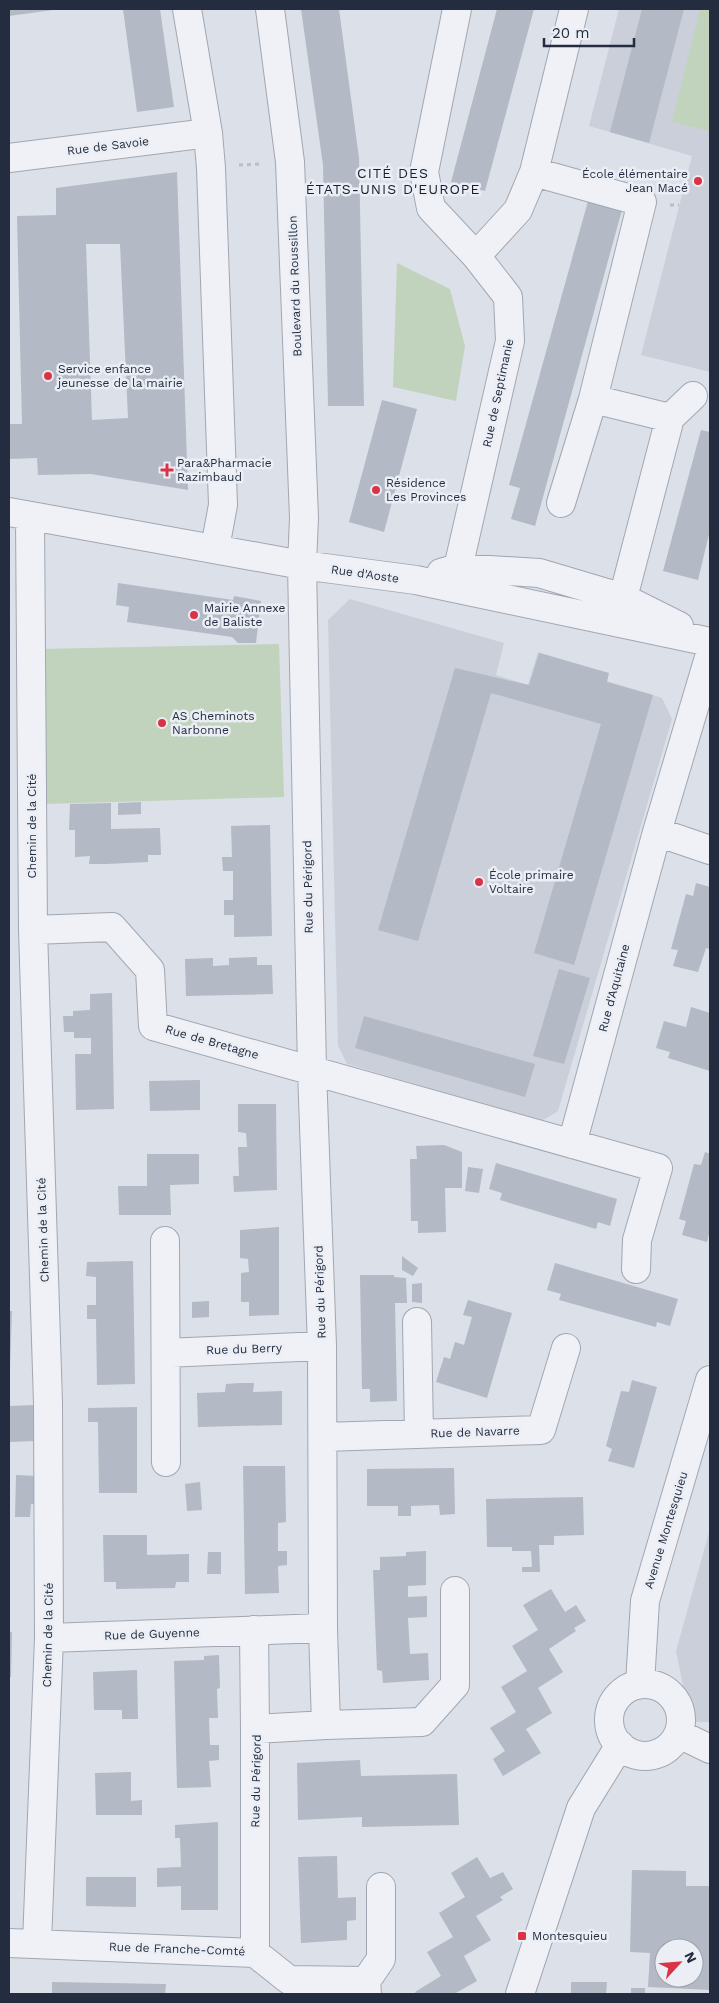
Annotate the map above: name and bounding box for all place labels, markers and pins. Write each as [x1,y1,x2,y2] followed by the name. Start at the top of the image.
[582,167,688,195] place label: École élémentaire Jean Macé
[692,175,704,187] marker: École élémentaire Jean Macé
[57,362,183,390] place label: Service enfance jeunesse de la mairie
[42,370,54,382] marker: Service enfance jeunesse de la mairie
[177,456,272,484] place label: Para&Pharmacie Razimbaud
[161,464,173,476] marker: Para&Pharmacie Razimbaud
[386,476,466,504] place label: Résidence Les Provinces
[370,484,382,496] marker: Résidence Les Provinces
[204,601,285,629] place label: Mairie Annexe de Baliste
[188,609,200,621] marker: Mairie Annexe de Baliste
[172,709,255,737] place label: AS Cheminots Narbonne
[156,717,168,729] marker: AS Cheminots Narbonne
[489,868,574,896] place label: École primaire Voltaire
[473,876,485,888] marker: École primaire Voltaire
[532,1929,607,1943] place label: Montesquieu
[516,1930,528,1942] marker: Montesquieu

